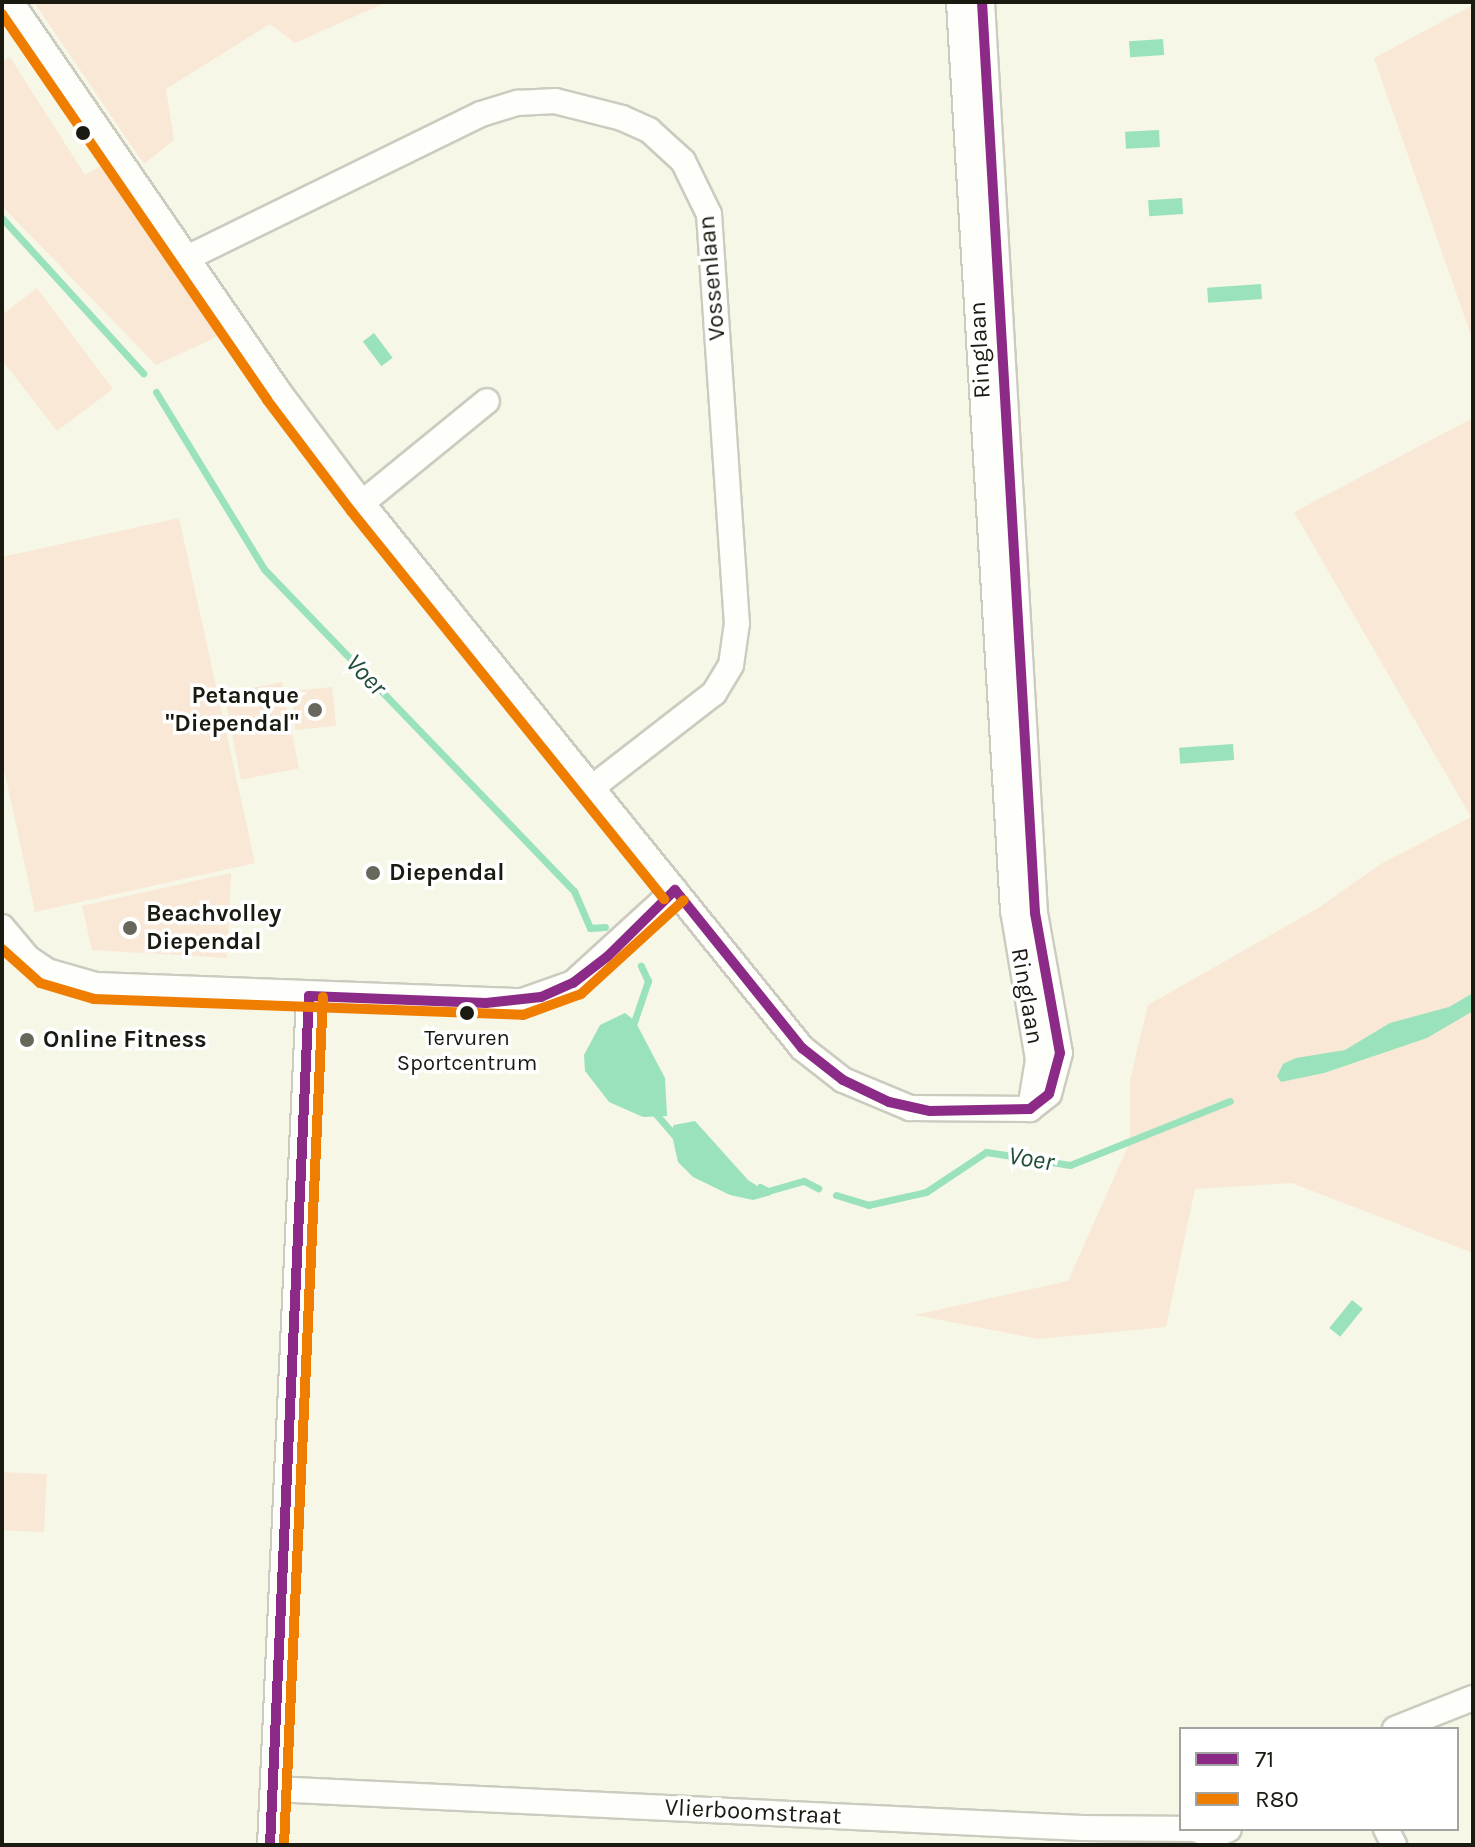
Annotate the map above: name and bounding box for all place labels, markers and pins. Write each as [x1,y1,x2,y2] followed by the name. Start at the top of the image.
[75,125,91,141] unlabelled marker
[165,682,299,738] place label: Petanque "Diependal"
[306,701,324,719] marker: Petanque "Diependal"
[389,859,504,887] place label: Diependal
[364,864,382,882] marker: Diependal
[146,900,281,956] place label: Beachvolley Diependal
[121,919,139,937] marker: Beachvolley Diependal
[459,1005,475,1021] marker: Tervuren Sportcentrum
[397,1025,537,1076] place label: Tervuren Sportcentrum
[43,1026,207,1054] place label: Online Fitness
[18,1031,36,1049] marker: Online Fitness

